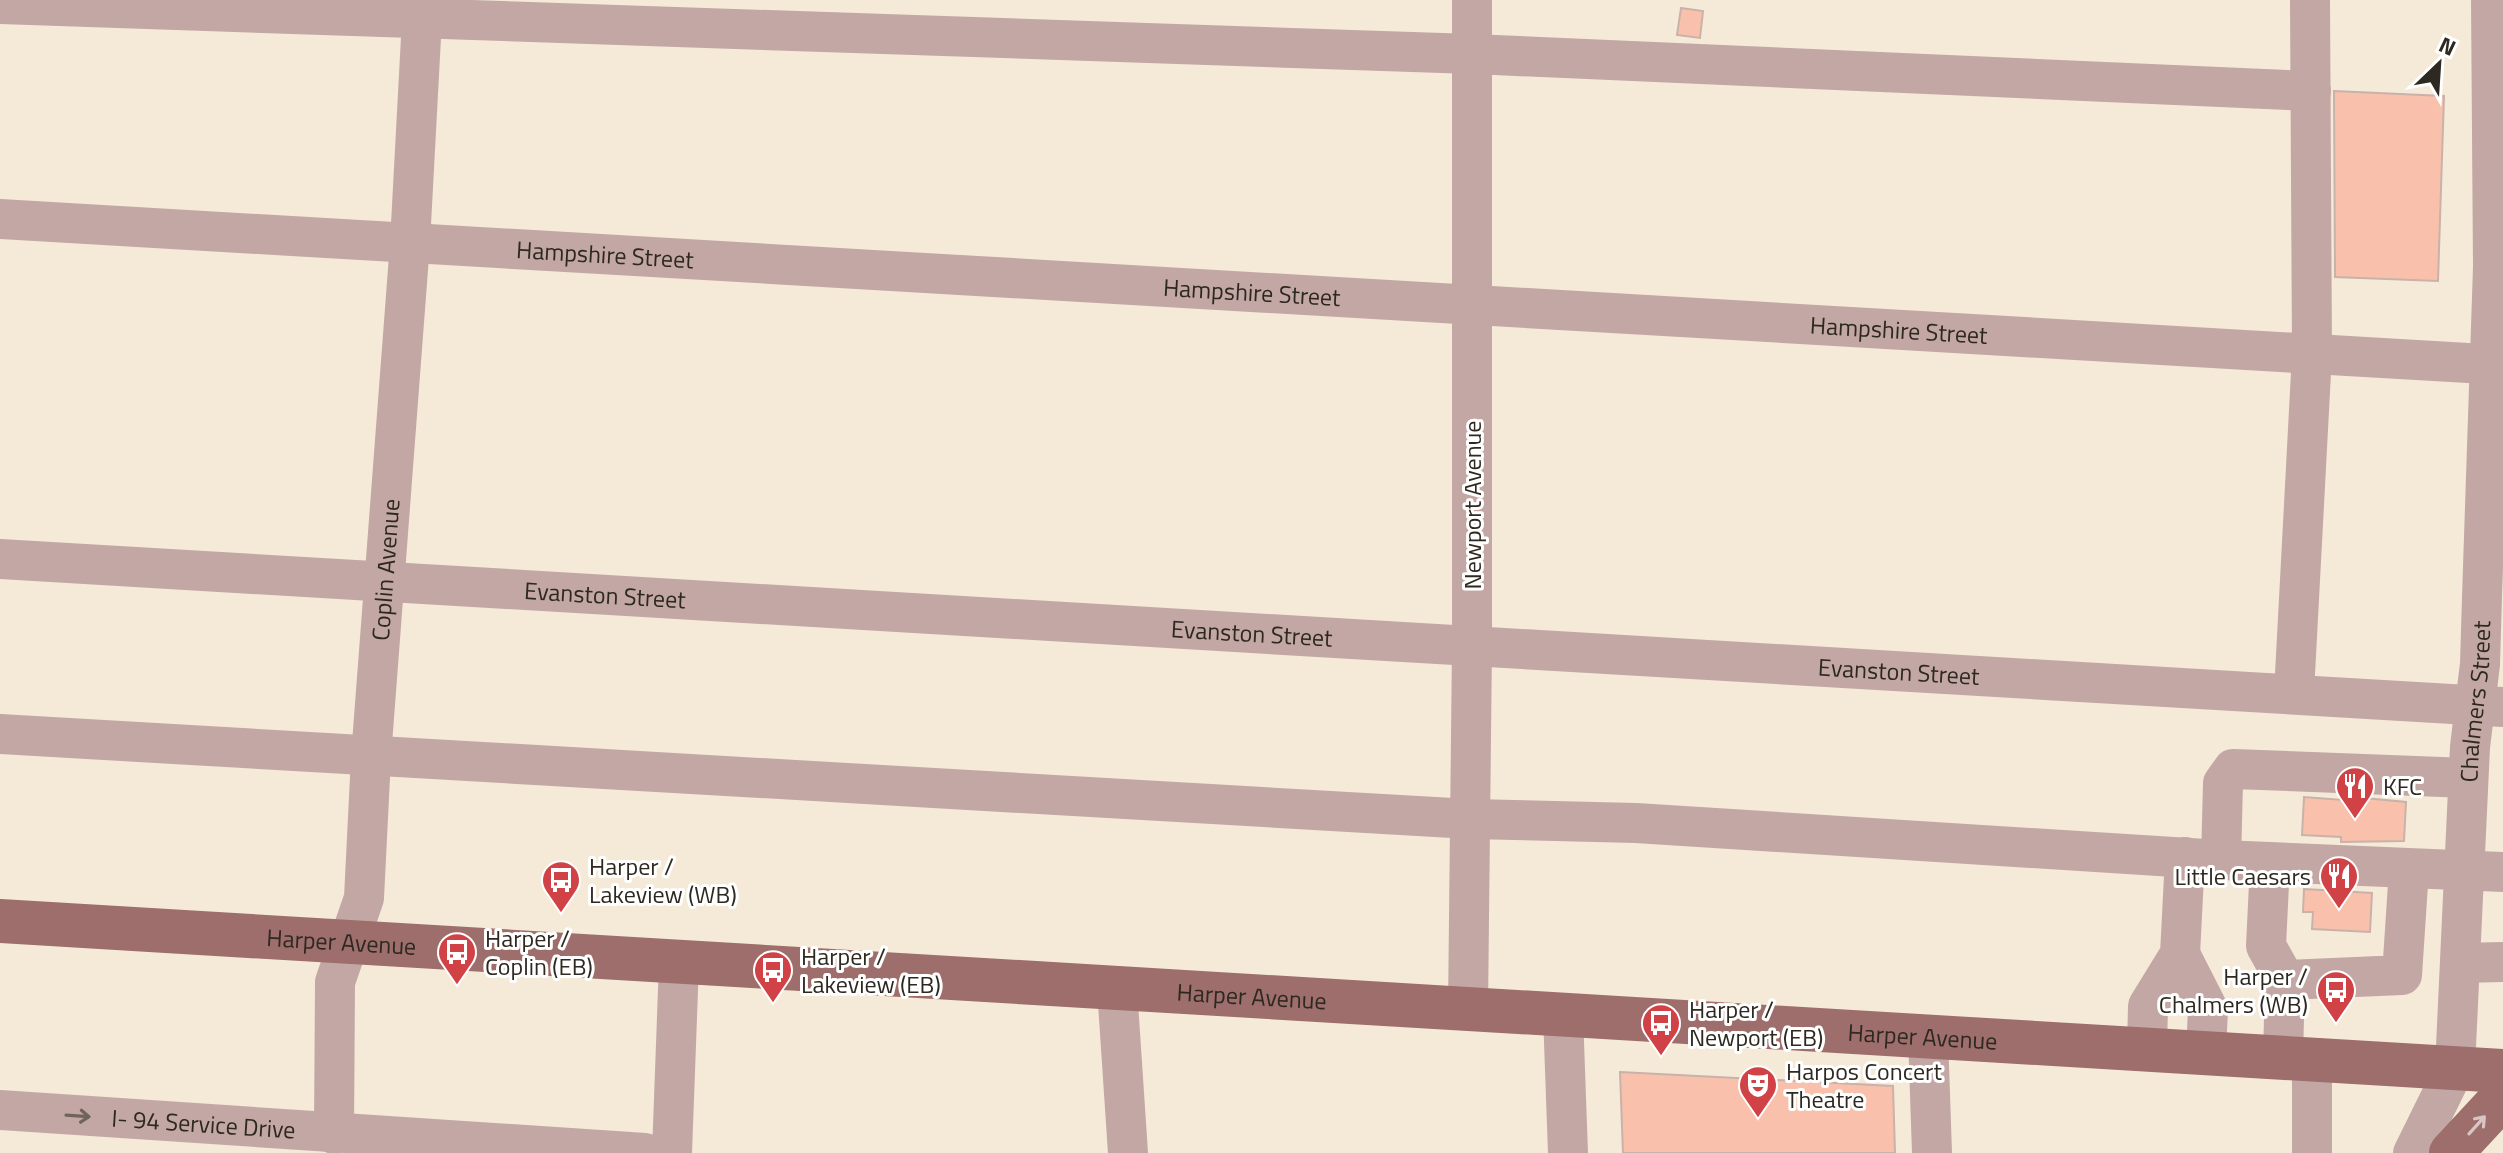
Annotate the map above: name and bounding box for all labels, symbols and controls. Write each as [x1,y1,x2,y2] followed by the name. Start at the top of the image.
[2399,24,2479,104] north arrow
[2433,27,2462,65] text: N
[515,231,695,277] street label: Hampshire Street
[1162,269,1342,315] street label: Hampshire Street
[1809,307,1989,353] street label: Hampshire Street
[1454,421,1490,589] street label: Newport Avenue
[362,497,409,642] street label: Coplin Avenue
[523,572,687,618] street label: Evanston Street
[1170,610,1334,656] street label: Evanston Street
[2450,619,2499,783] street label: Chalmers Street
[1817,649,1981,694] street label: Evanston Street
[2334,765,2376,820] restaurant icon: KFC
[2383,768,2422,804] place label: KFC
[589,848,737,912] place label: Harper / Lakeview (WB)
[2318,855,2360,910] restaurant icon: Little Caesars
[2175,858,2311,894] place label: Little Caesars
[540,859,582,914] bus stop icon: Harper / Lakeview (WB)
[265,919,417,964] street label: Harper Avenue
[485,920,593,984] place label: Harper / Coplin (EB)
[436,931,478,986] bus stop icon: Harper / Coplin (EB)
[801,938,941,1002] place label: Harper / Lakeview (EB)
[752,949,794,1004] bus stop icon: Harper / Lakeview (EB)
[2159,958,2308,1022] place label: Harper / Chalmers (WB)
[2315,969,2357,1024] bus stop icon: Harper / Chalmers (WB)
[1176,974,1328,1018] street label: Harper Avenue
[1689,991,1823,1055] place label: Harper / Newport (EB)
[1640,1002,1682,1057] bus stop icon: Harper / Newport (EB)
[1847,1014,1999,1059] street label: Harper Avenue
[1786,1053,1942,1117] place label: Harpos Concert Theatre
[1737,1064,1779,1119] theatre icon: Harpos Concert Theatre
[110,1099,297,1148] street label: I- 94 Service Drive
[64,1109,91,1124] one-way arrow
[2468,1116,2486,1136] one-way arrow

